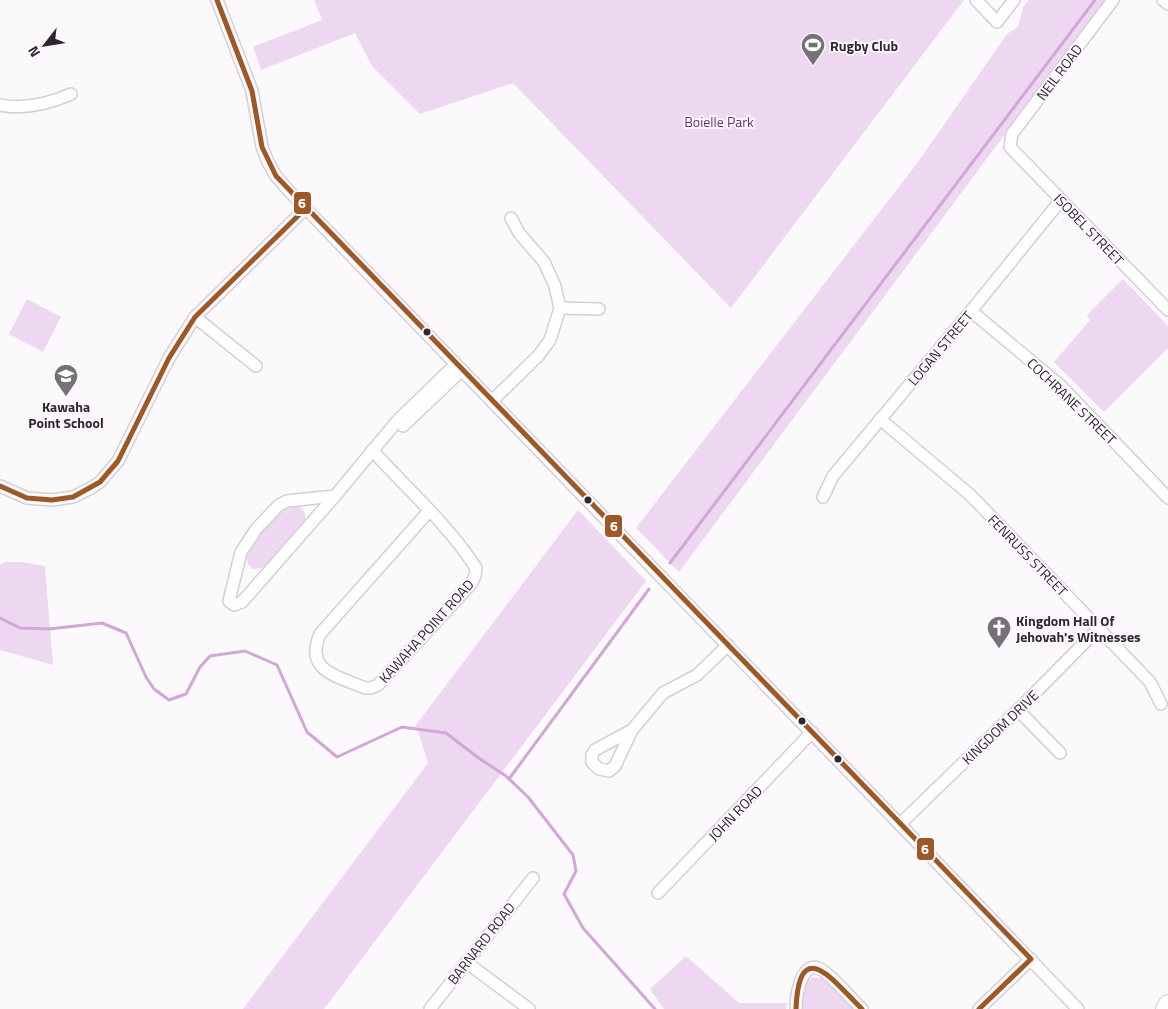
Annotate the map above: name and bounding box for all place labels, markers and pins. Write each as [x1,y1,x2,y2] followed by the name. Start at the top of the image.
[800,32,826,66] sports icon: Rugby Club
[830,35,899,56] place label: Rugby Club
[422,327,432,337] unlabelled marker
[53,363,79,397] school or university icon: Kawaha Point School
[28,396,104,433] place label: Kawaha Point School
[583,495,593,505] unlabelled marker
[1016,610,1141,647] place label: Kingdom Hall Of Jehovah's Witnesses
[986,615,1012,649] church icon: Kingdom Hall Of Jehovah's Witnesses
[797,716,807,726] unlabelled marker
[833,754,843,764] unlabelled marker

